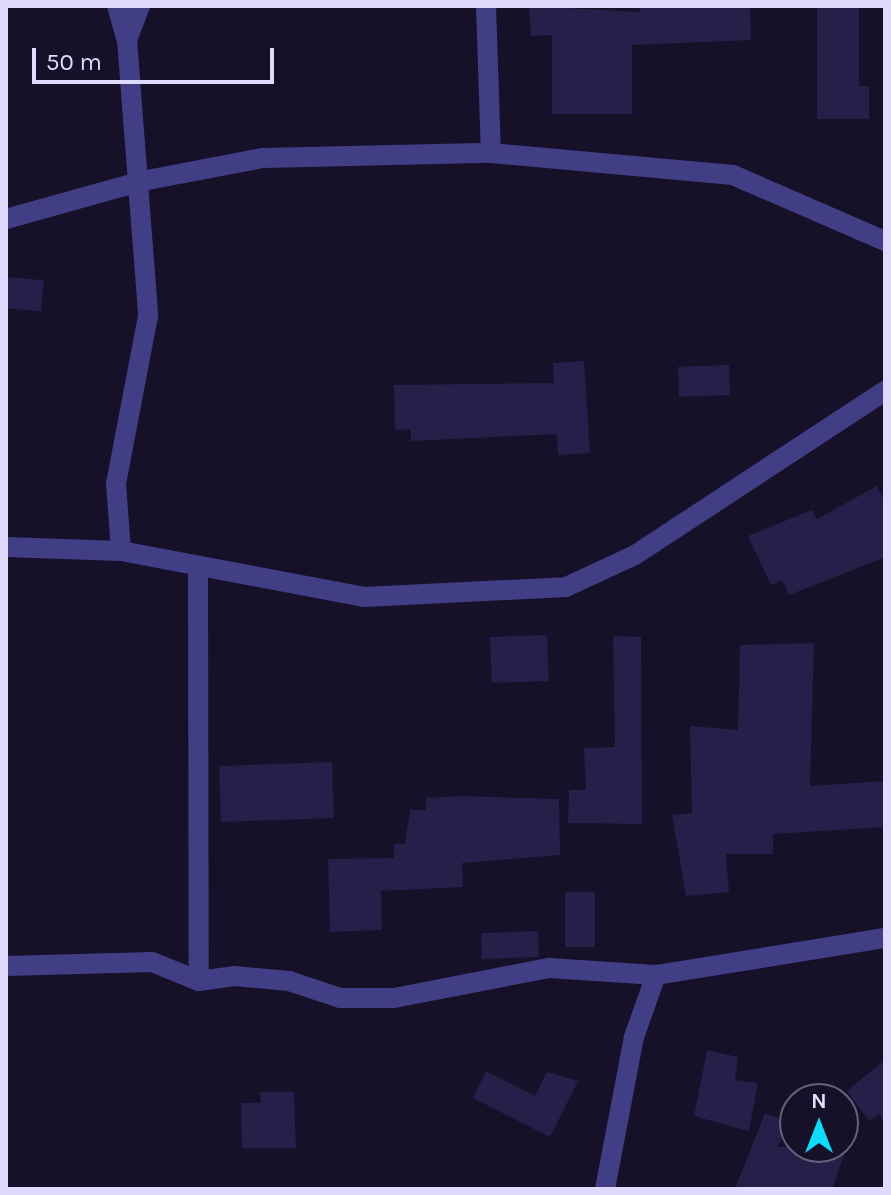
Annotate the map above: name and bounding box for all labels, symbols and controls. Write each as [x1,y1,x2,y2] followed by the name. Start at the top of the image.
[36,32,278,82] scale bar
[46,48,102,76] text: 50 m
[779,1083,859,1163] north arrow
[811,1088,827,1114] text: N

